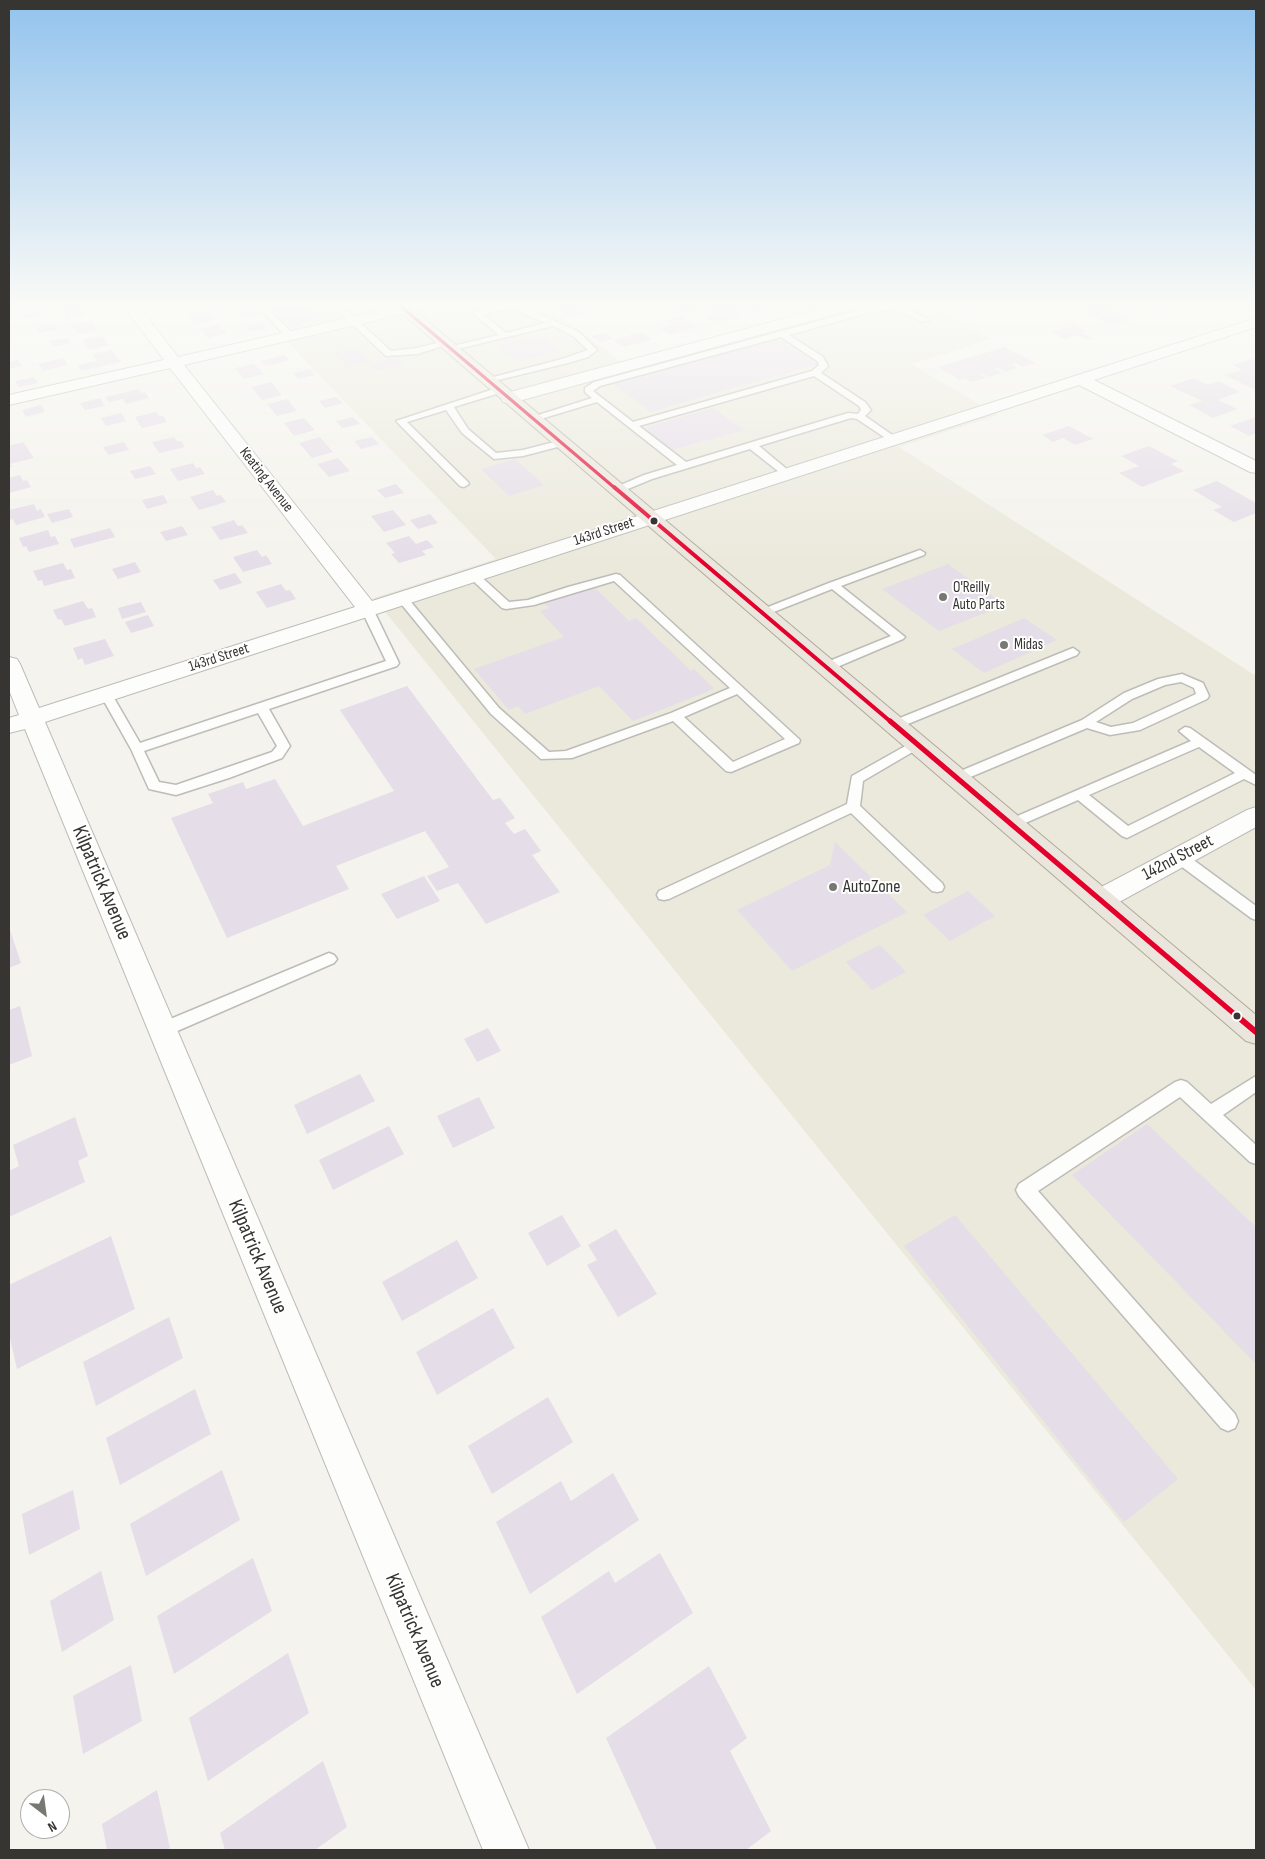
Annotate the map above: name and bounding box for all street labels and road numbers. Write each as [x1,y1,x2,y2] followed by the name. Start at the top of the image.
[235,444,297,516] street label: Keating Avenue
[572,514,636,550] street label: 143rd Street
[187,640,251,676] street label: 143rd Street
[66,822,136,944] street label: Kilpatrick Avenue
[1139,830,1217,886] street label: 142nd Street
[222,1196,292,1318] street label: Kilpatrick Avenue
[379,1570,449,1692] street label: Kilpatrick Avenue

